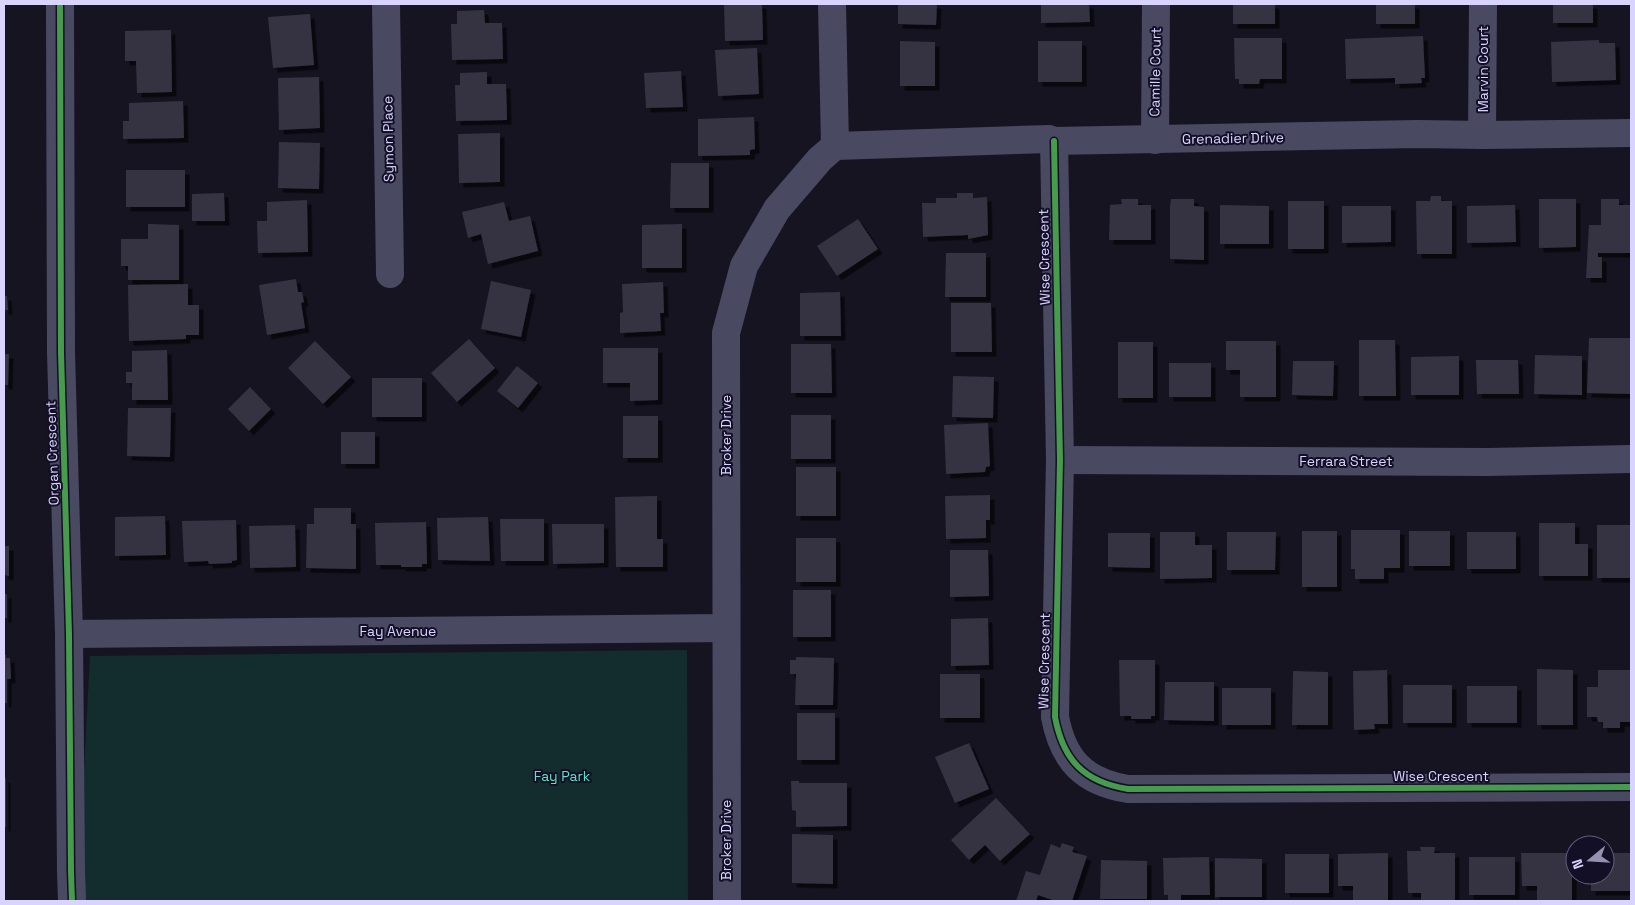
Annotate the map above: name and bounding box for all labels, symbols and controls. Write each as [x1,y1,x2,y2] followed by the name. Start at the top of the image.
[1474,26,1492,112] street label: Marvin Court
[1145,27,1165,117] street label: Camille Court
[378,96,398,182] street label: Symon Place
[1182,128,1284,148] street label: Grenadier Drive
[1034,209,1054,305] street label: Wise Crescent
[717,395,735,475] street label: Broker Drive
[41,400,63,506] street label: Organ Crescent
[1299,452,1393,470] street label: Ferrara Street
[1034,613,1054,709] street label: Wise Crescent
[360,622,436,640] street label: Fay Avenue
[534,767,591,785] park label: Fay Park
[1393,767,1489,785] street label: Wise Crescent
[717,800,735,880] street label: Broker Drive
[1565,835,1615,885] north arrow
[1568,857,1588,871] text: N

